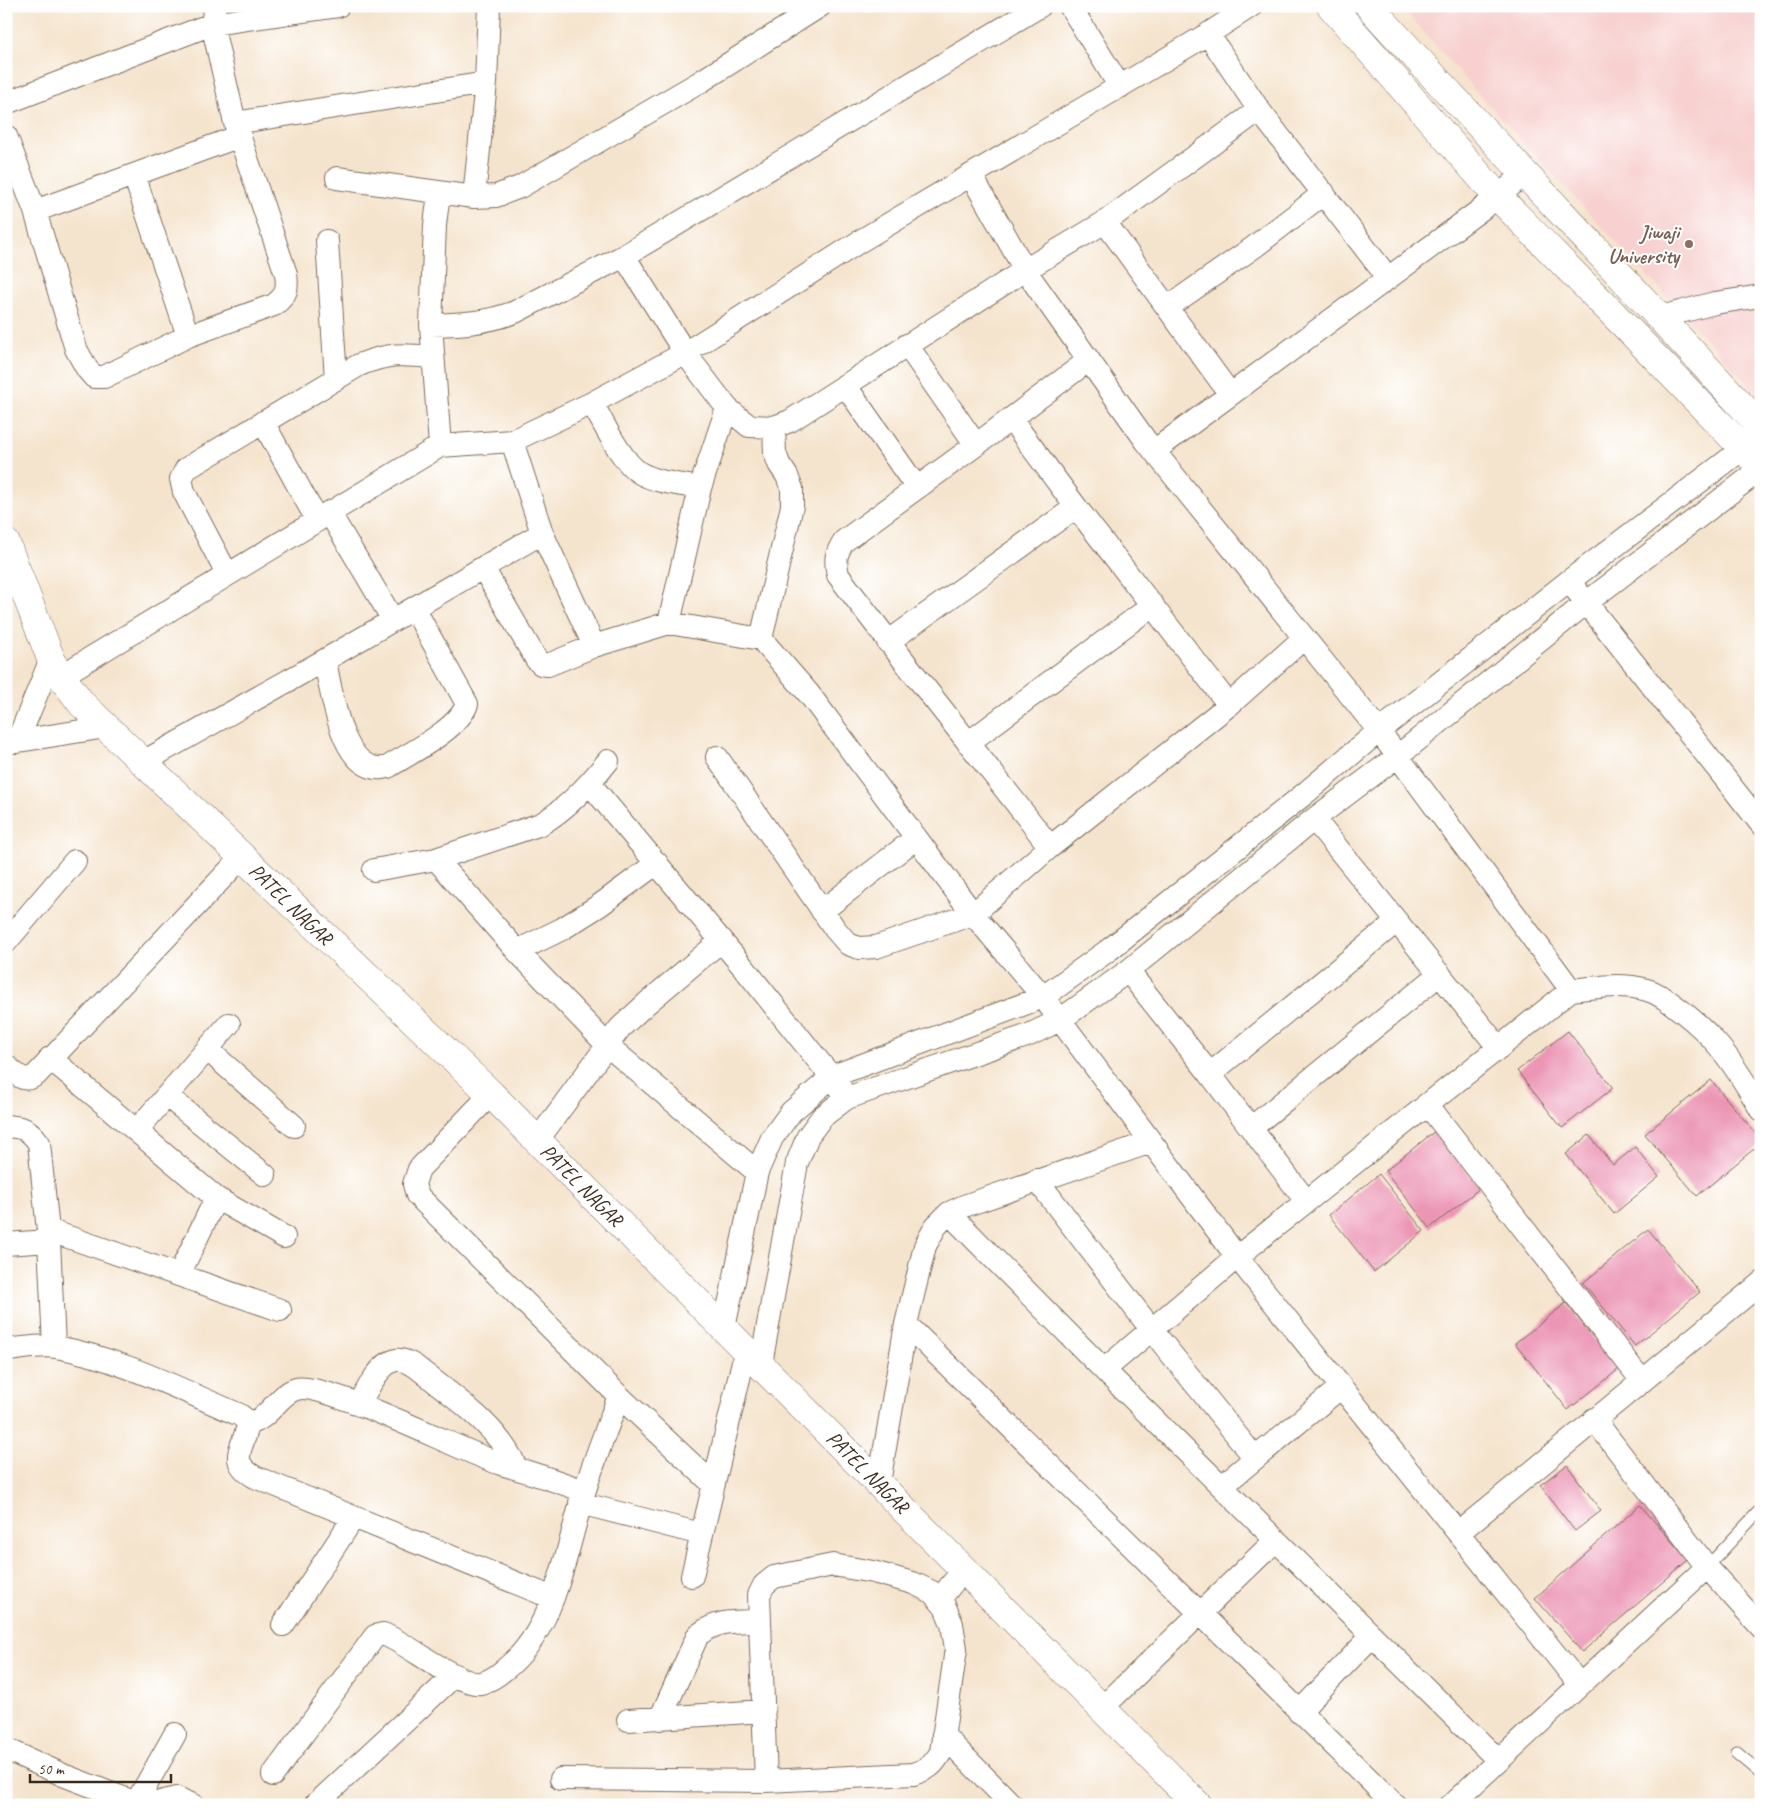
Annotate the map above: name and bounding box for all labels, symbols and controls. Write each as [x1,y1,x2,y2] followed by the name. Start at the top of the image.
[1608,219,1682,269] place label: Jiwaji University
[1683,238,1695,250] marker: Jiwaji University
[244,858,339,951] street label: PATEL NAGAR
[535,1138,630,1233] street label: PATEL NAGAR
[821,1425,916,1520] street label: PATEL NAGAR
[30,1751,171,1783] scale bar
[38,1760,65,1779] text: 50 m

